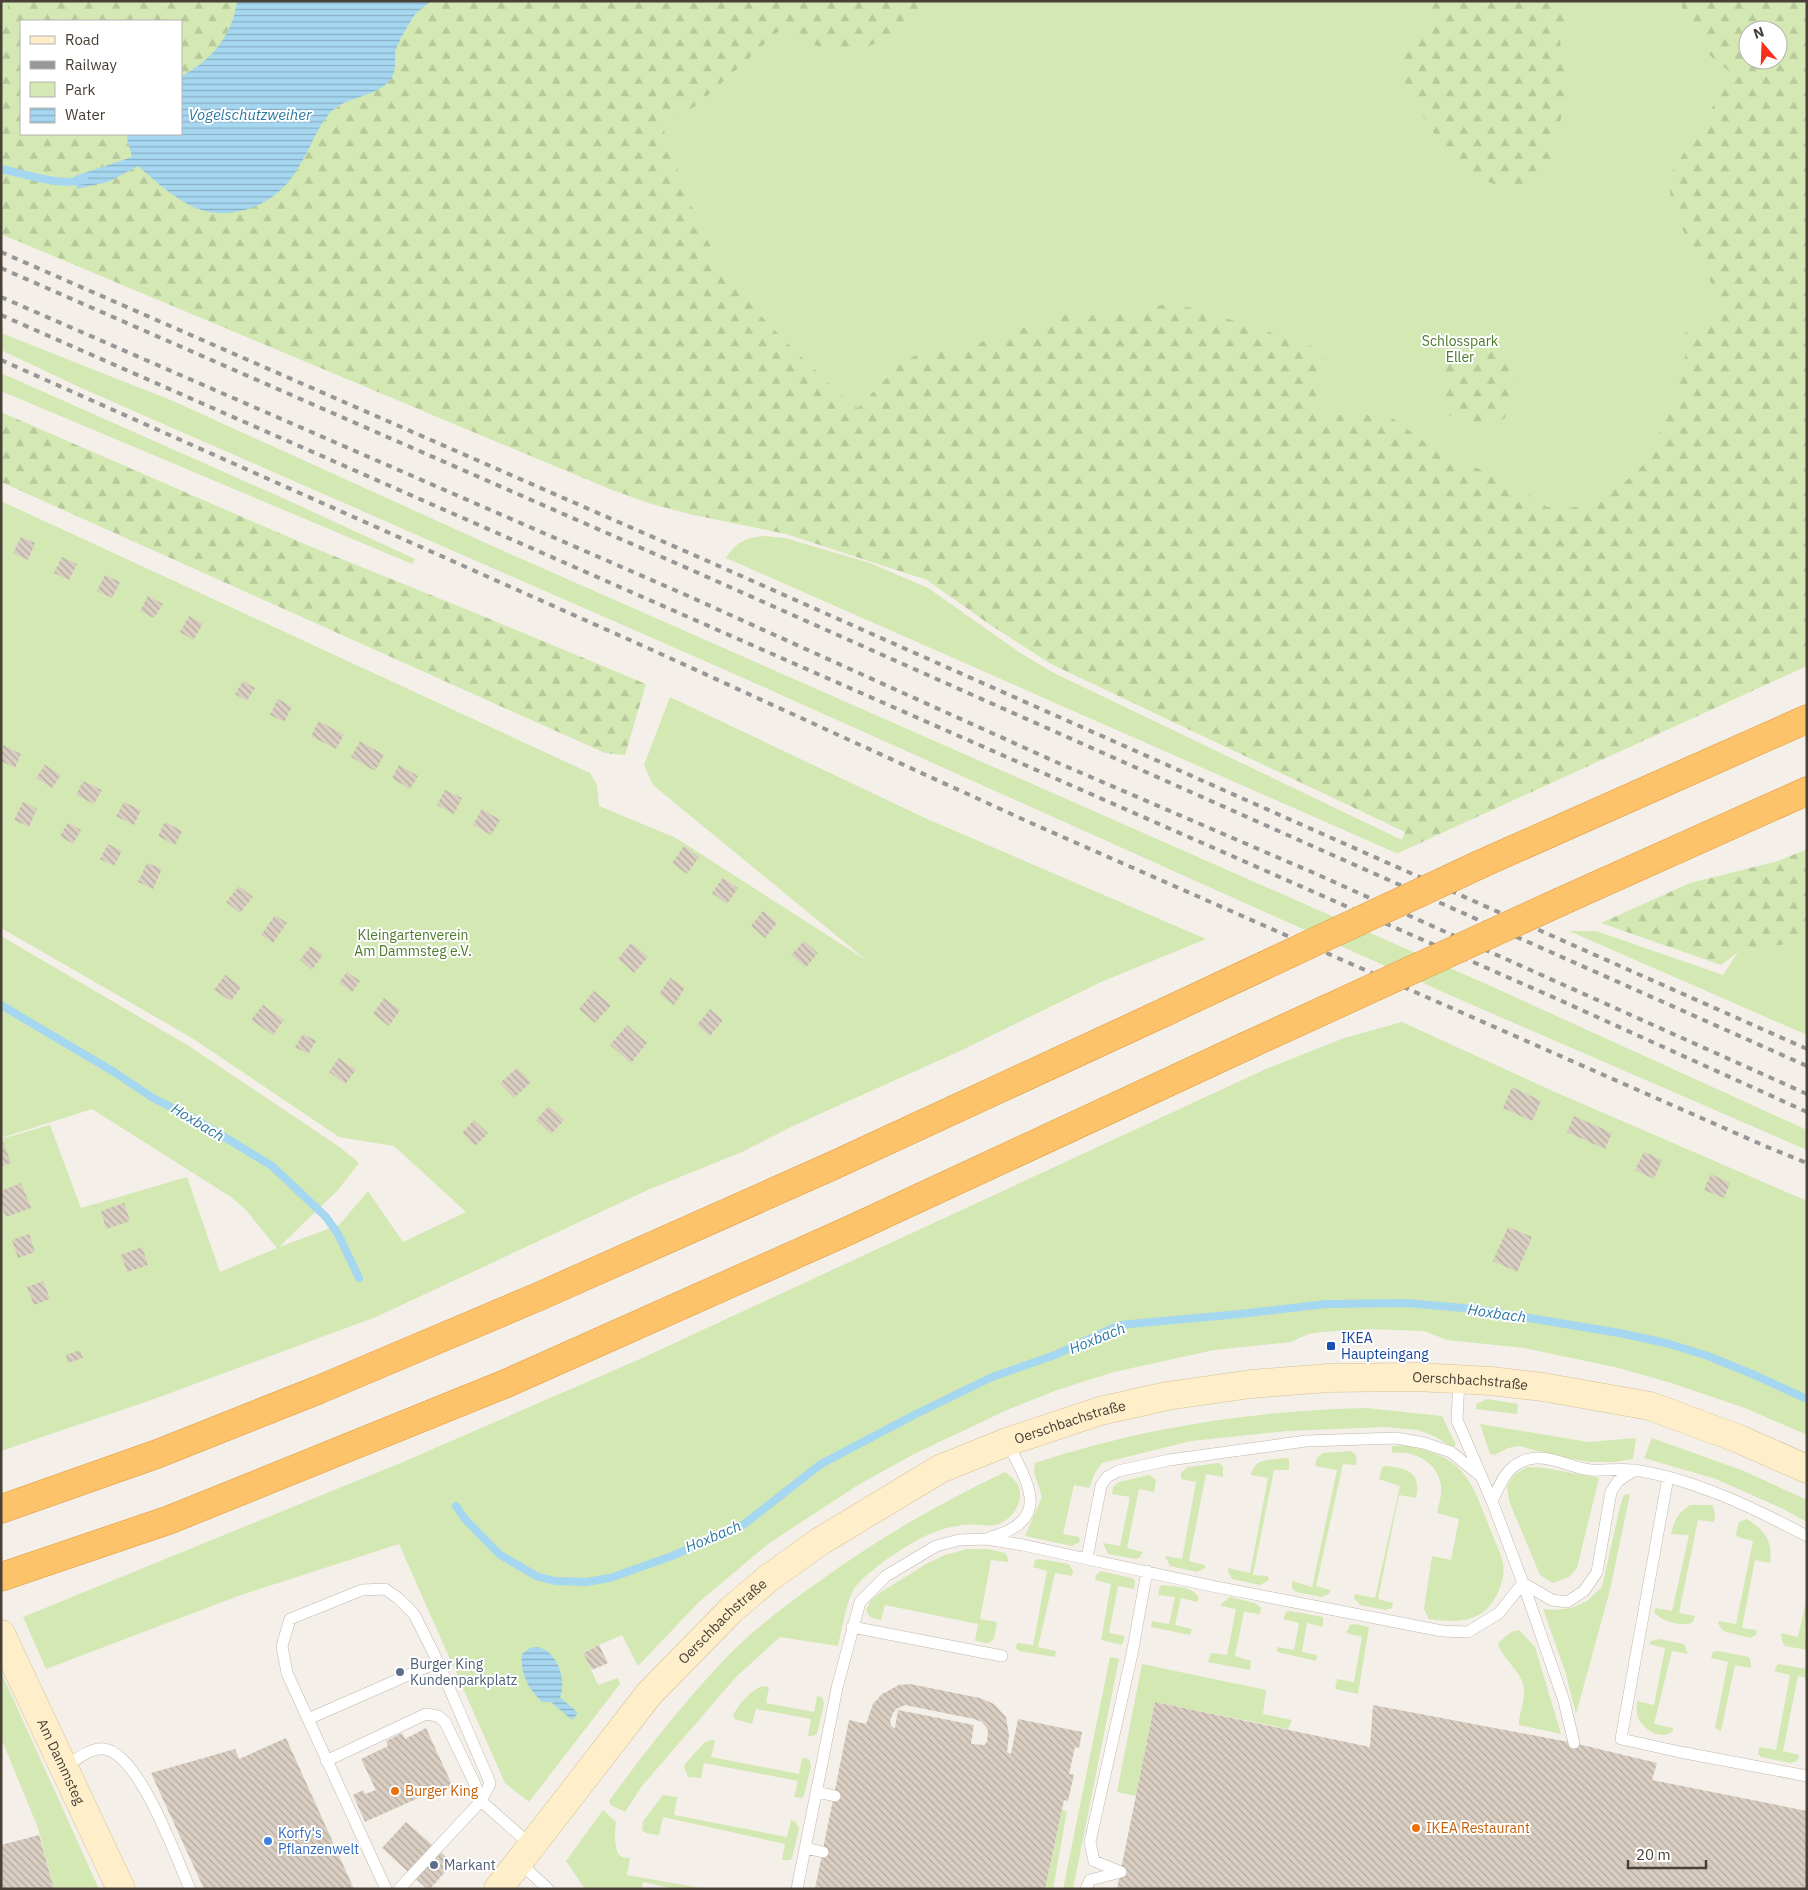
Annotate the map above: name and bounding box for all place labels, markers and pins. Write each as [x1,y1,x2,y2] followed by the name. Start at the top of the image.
[1341,1329,1429,1363] place label: IKEA Haupteingang
[1325,1340,1337,1352] marker: IKEA Haupteingang
[410,1655,518,1689] place label: Burger King Kundenparkplatz
[394,1666,406,1678] marker: Burger King Kundenparkplatz
[405,1782,479,1800] place label: Burger King
[389,1785,401,1797] marker: Burger King
[1426,1819,1530,1837] place label: IKEA Restaurant
[1410,1822,1422,1834] marker: IKEA Restaurant
[278,1824,359,1858] place label: Korfy's Pflanzenwelt
[262,1835,274,1847] marker: Korfy's Pflanzenwelt
[444,1856,496,1874] place label: Markant
[428,1859,440,1871] marker: Markant

